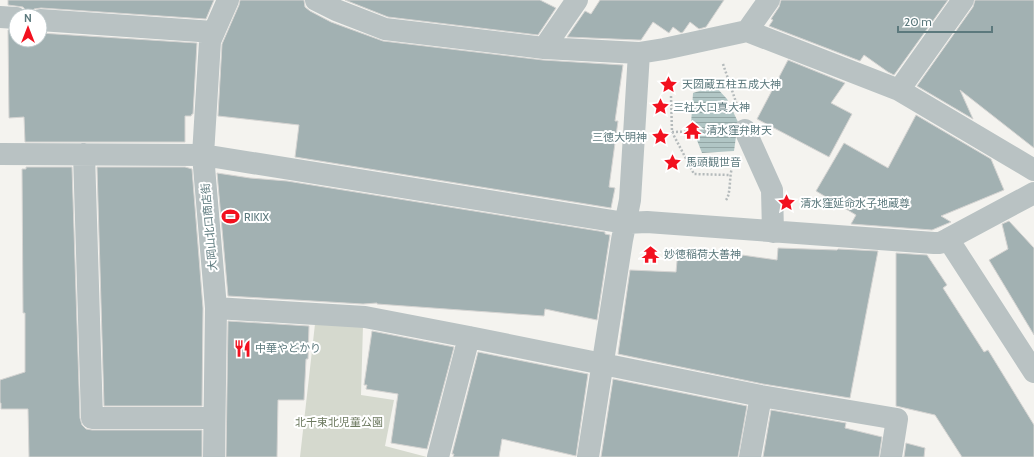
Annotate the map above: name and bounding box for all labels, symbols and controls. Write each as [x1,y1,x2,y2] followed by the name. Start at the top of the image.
[8,8,48,48] north arrow
[898,8,992,34] scale bar
[24,11,32,25] text: N
[904,14,932,29] text: 20 m
[659,74,679,94] place icon: 天圀蔵五柱五成大神
[682,77,781,91] place label: 天圀蔵五柱五成大神
[650,97,670,117] place icon: 三社大口真大神
[673,100,750,114] place label: 三社大口真大神
[683,120,703,140] temple icon: 清水窪弁財天
[706,123,772,137] place label: 清水窪弁財天
[650,127,670,147] place icon: 三徳大明神
[592,130,647,144] place label: 三徳大明神
[663,152,683,172] place icon: 馬頭観世音
[686,155,741,169] place label: 馬頭観世音
[198,183,220,271] street label: 大岡山北口商店街
[777,193,797,213] place icon: 清水窪延命水子地蔵尊
[800,196,910,210] place label: 清水窪延命水子地蔵尊
[221,207,241,227] sports icon: RIKIX
[244,210,269,224] place label: RIKIX
[641,244,661,264] temple icon: 妙徳稲荷大善神
[664,247,741,261] place label: 妙徳稲荷大善神
[232,338,252,358] restaurant icon: 中華やどかり
[255,341,321,355] place label: 中華やどかり
[295,415,383,429] park label: 北千束北児童公園

